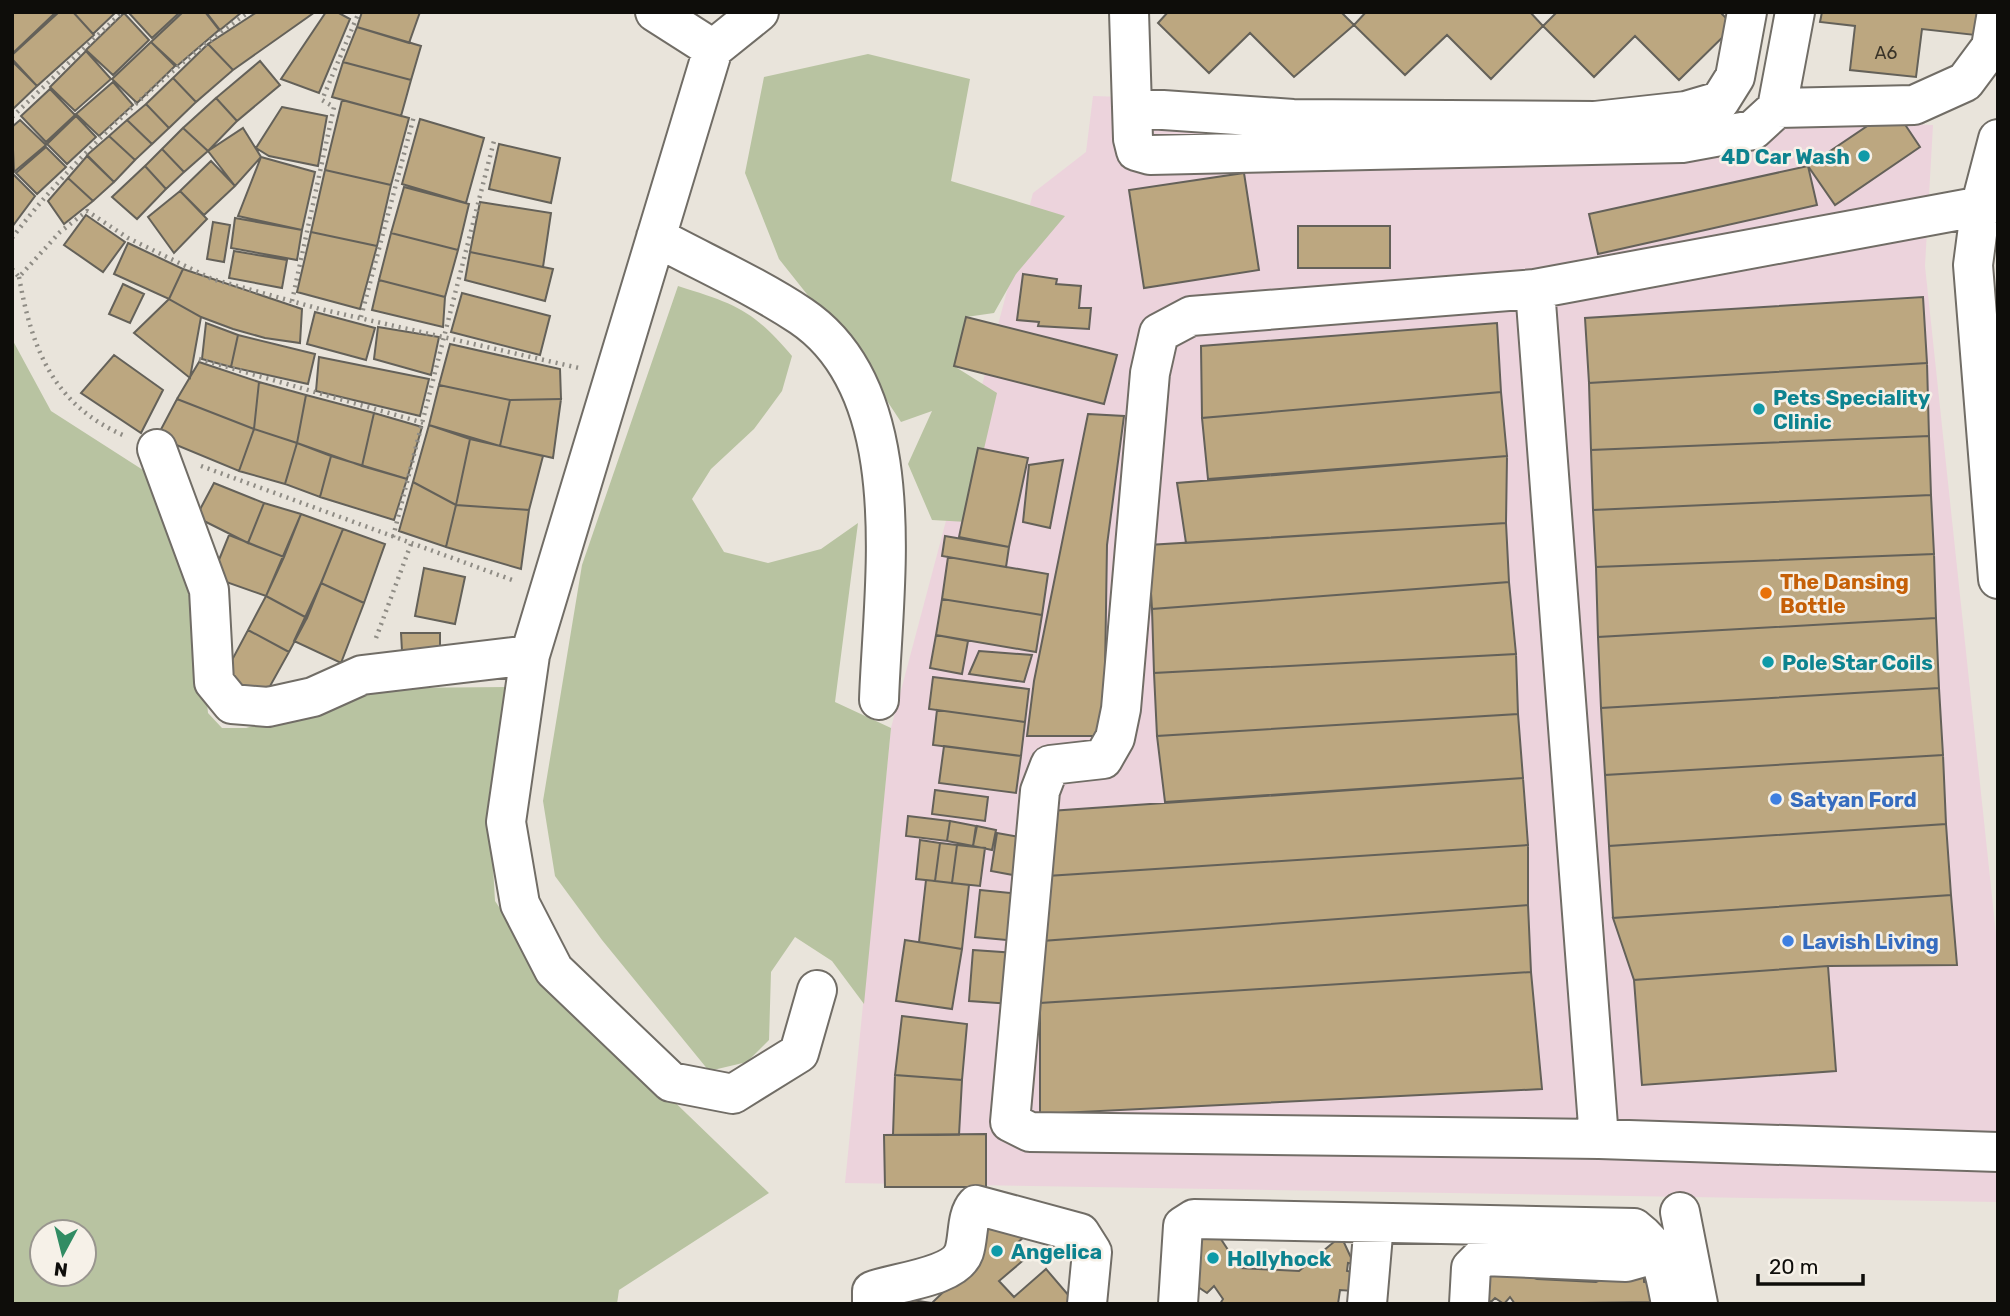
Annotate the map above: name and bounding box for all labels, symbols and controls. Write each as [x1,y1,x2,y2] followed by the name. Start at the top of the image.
[1875,42,1898,64] house number: A6
[1721,144,1850,169] place label: 4D Car Wash
[1856,148,1872,164] marker: 4D Car Wash
[1773,385,1931,434] place label: Pets Speciality Clinic
[1751,401,1767,417] marker: Pets Speciality Clinic
[1780,569,1909,618] place label: The Dansing Bottle
[1758,585,1774,601] marker: The Dansing Bottle
[1782,650,1933,675] place label: Pole Star Coils
[1760,654,1776,670] marker: Pole Star Coils
[1790,787,1917,812] place label: Satyan Ford
[1768,791,1784,807] marker: Satyan Ford
[1802,929,1939,954] place label: Lavish Living
[1780,933,1796,949] marker: Lavish Living
[28,1218,98,1288] north arrow
[1011,1239,1102,1264] place label: Angelica
[1758,1242,1863,1286] scale bar
[989,1243,1005,1259] marker: Angelica
[1227,1246,1332,1271] place label: Hollyhock
[1205,1250,1221,1266] marker: Hollyhock
[1769,1254,1818,1279] text: 20 m
[53,1257,69,1282] text: N

